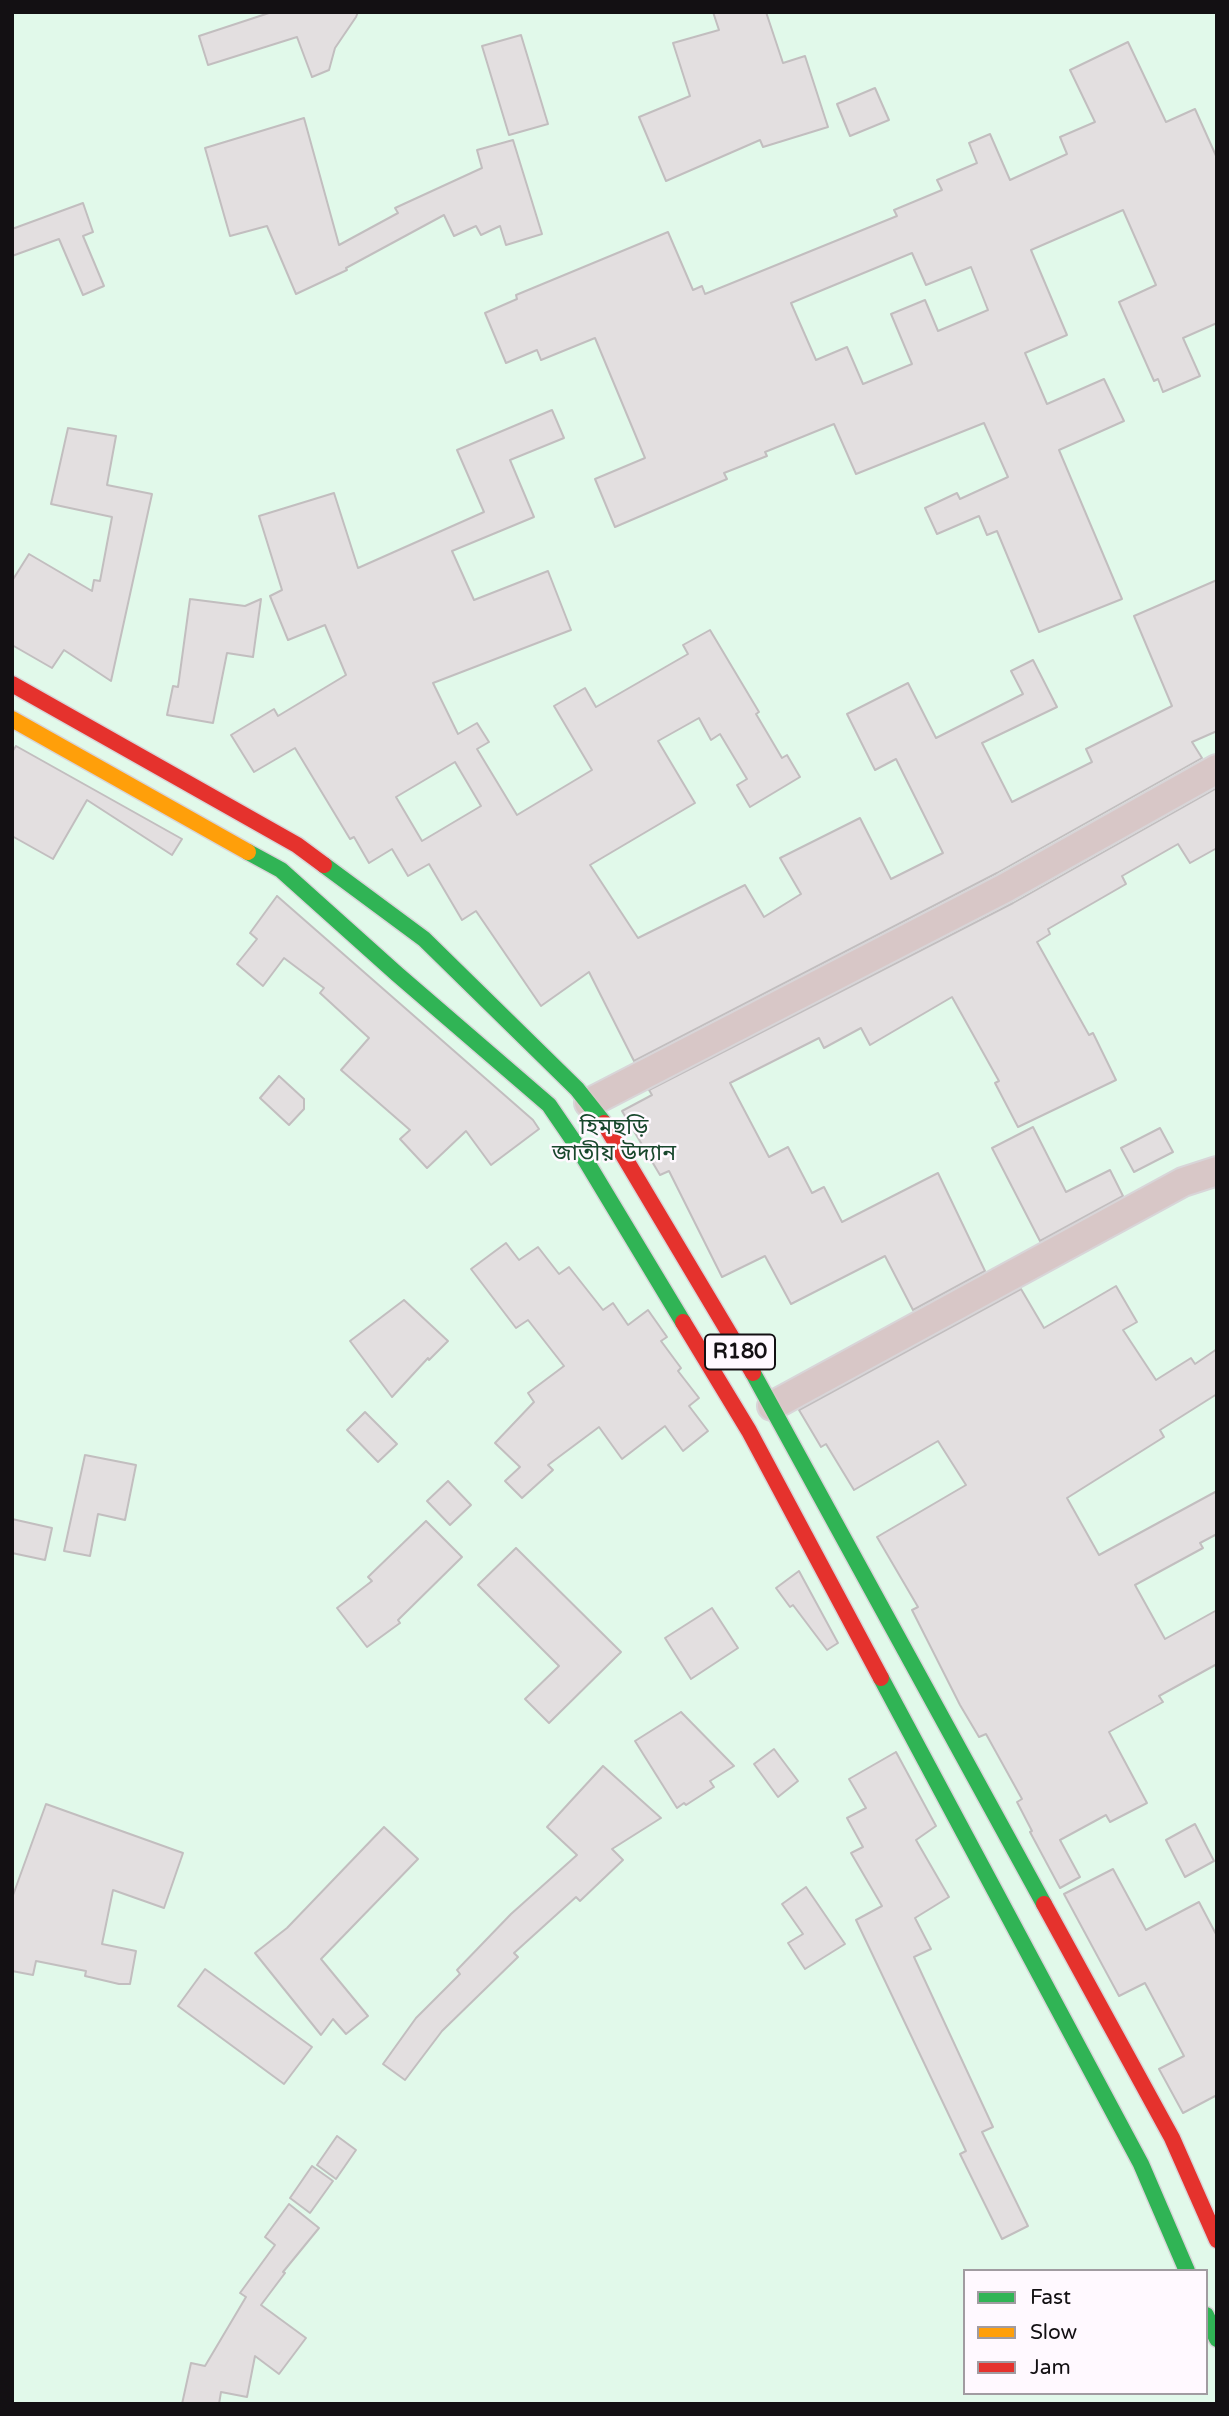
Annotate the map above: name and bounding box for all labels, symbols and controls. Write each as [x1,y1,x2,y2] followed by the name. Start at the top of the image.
[552,1114,676,1168] park label: হিমছড়ি জাতীয় উদ্যান
[705,1334,775,1370] road number: R180
[963,2269,1208,2395] legend
[1030,2285,1071,2310] text: Fast
[1030,2320,1077,2345] text: Slow
[1030,2355,1071,2380] text: Jam

